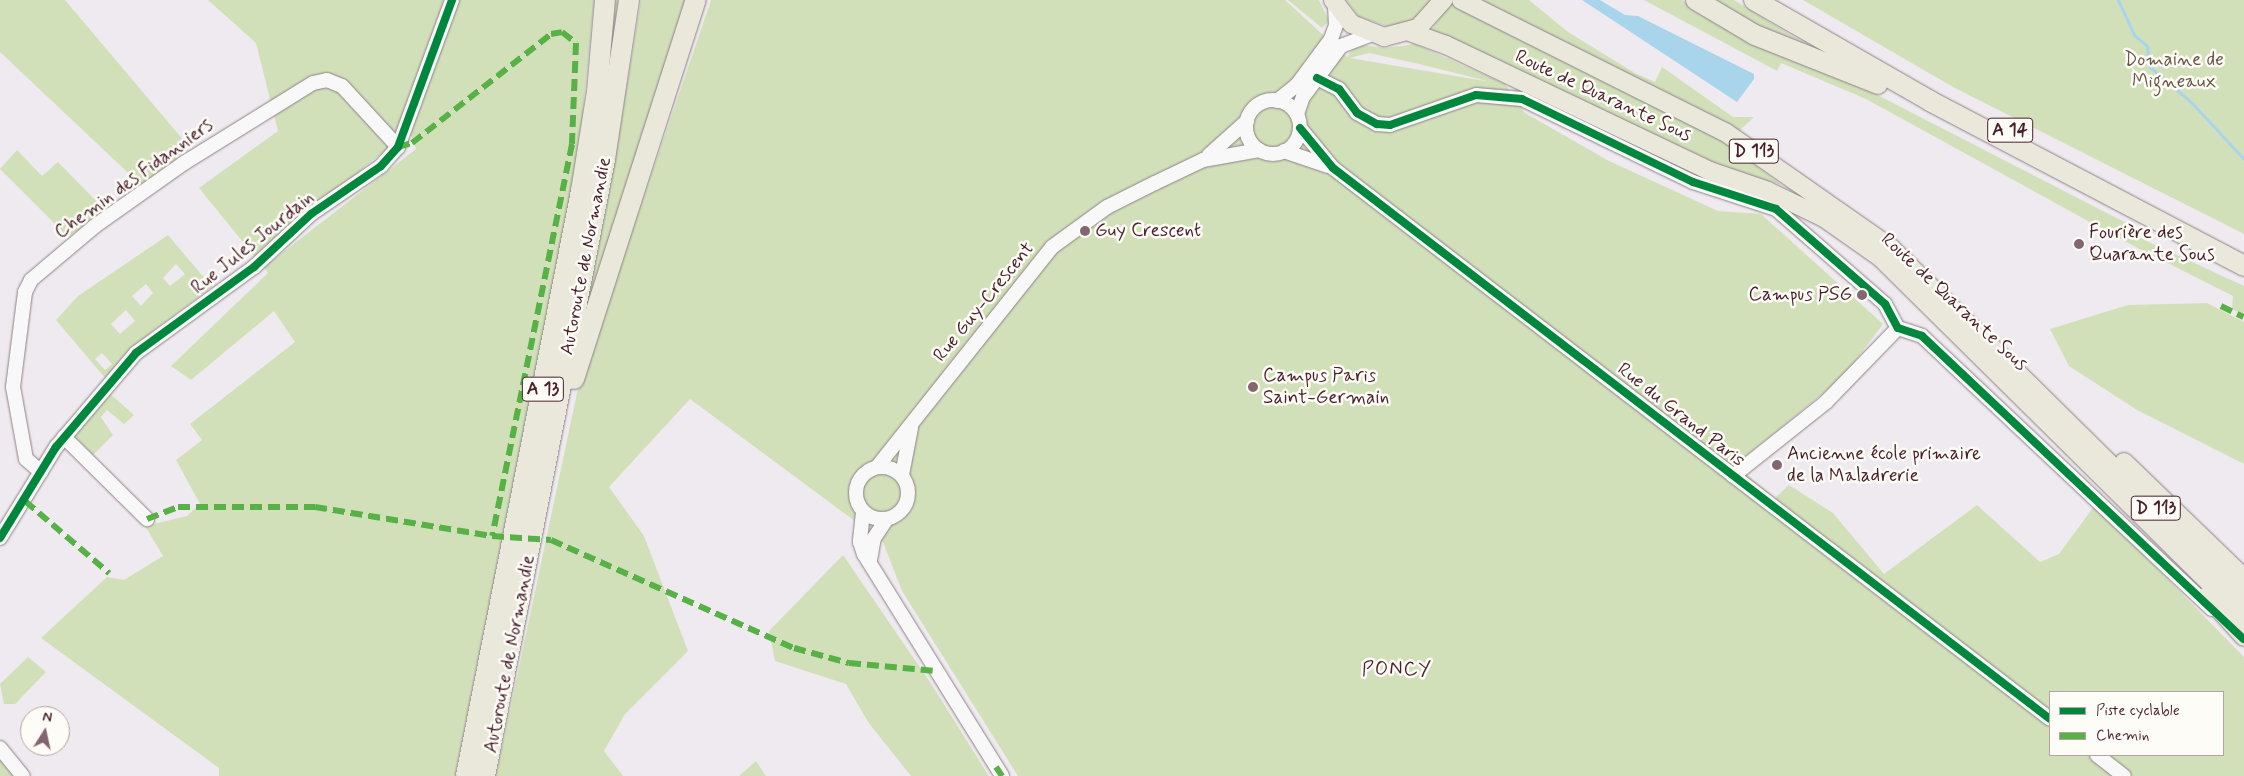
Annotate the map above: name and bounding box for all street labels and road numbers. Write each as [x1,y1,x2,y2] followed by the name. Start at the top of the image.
[1510,45,1696,147] street label: Route de Quarante Sous
[50,114,218,244] street label: Chemin des Fidanniers
[1986,114,2034,146] road number: A 14
[1728,136,1780,166] road number: D 113
[556,156,616,356] street label: Autoroute de Normandie
[189,188,317,298] street label: Rue Jules Jourdain
[1875,228,2033,376] street label: Route de Quarante Sous
[929,238,1039,366] street label: Rue Guy-Crescent
[1613,358,1749,472] street label: Rue du Grand Paris
[522,374,564,404] road number: A 13
[2130,492,2182,524] road number: D 113
[480,554,540,754] street label: Autoroute de Normandie

